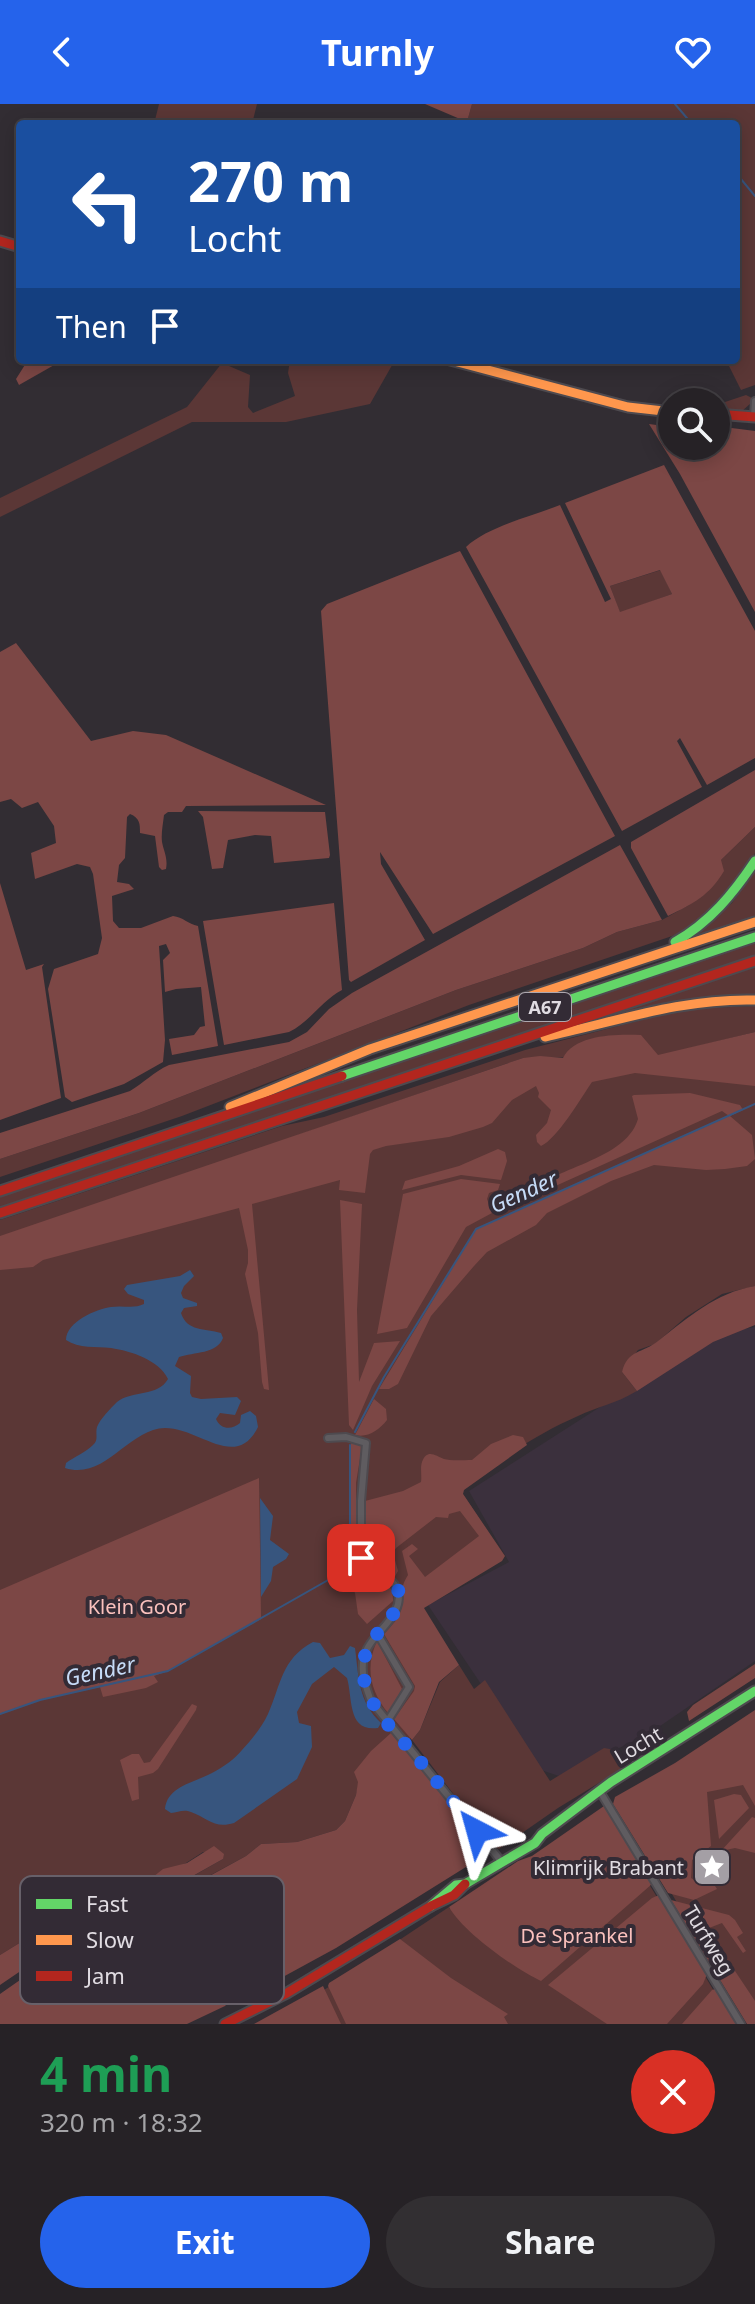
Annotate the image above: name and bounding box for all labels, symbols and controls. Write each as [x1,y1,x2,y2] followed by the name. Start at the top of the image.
[321,28,434,77] text: Turnly
[40,30,84,74] icon: back
[671,30,715,74] icon: heart
[188,142,353,218] text: 270 m
[56,152,160,256] icon: left
[188,214,281,263] text: Locht
[143,304,187,348] icon: arrive
[56,306,127,347] text: Then
[658,388,730,460] map controls
[658,388,730,460] button: search
[519,993,571,1021] road number: A67
[484,1162,563,1219] water label: Gender
[327,1524,395,1592] pin
[339,1536,383,1580] icon: arrive
[88,1593,186,1620] park label: Klein Goor
[62,1648,139,1692] water label: Gender
[609,1720,667,1770] street label: Locht
[435,1789,519,1873] position arrow
[691,1846,733,1888] place icon: Klimrijk Brabant
[533,1854,684,1881] place label: Klimrijk Brabant
[20,1876,284,2004] legend
[86,1888,128,1918] text: Fast
[678,1900,740,1980] street label: Turfweg
[521,1922,633,1949] park label: De Sprankel
[86,1924,135,1954] text: Slow
[84,1960,125,1990] text: Jam
[40,2041,172,2106] text: 4 min
[631,2050,715,2134] button: close
[40,2104,203,2140] text: 320 m · 18:32
[40,2196,370,2288] button: Exit
[386,2196,715,2288] button: Share

